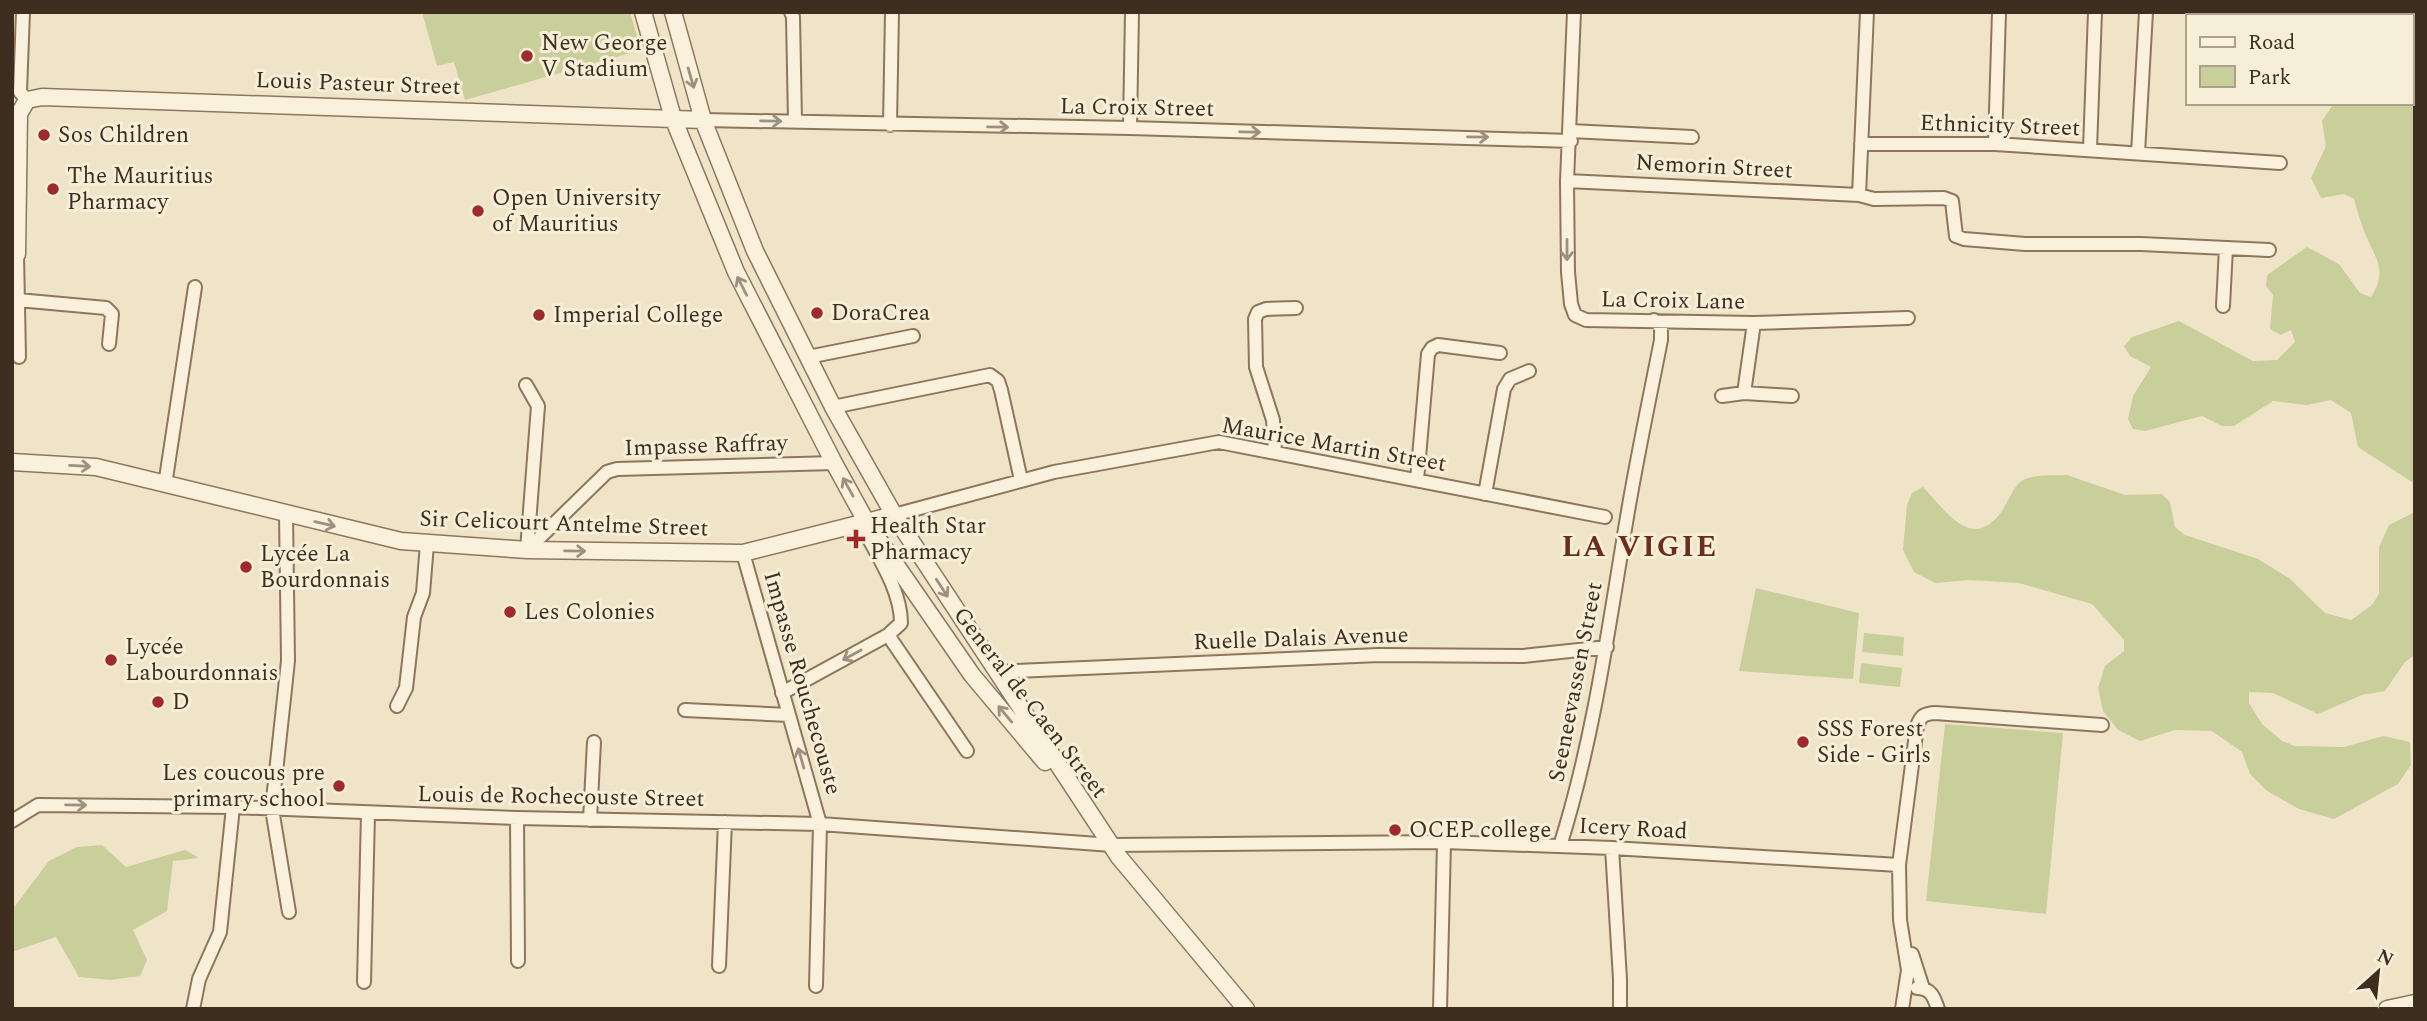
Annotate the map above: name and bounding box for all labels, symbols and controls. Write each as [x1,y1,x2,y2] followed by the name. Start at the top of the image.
[2186,14,2413,105] legend
[541,26,667,87] place label: New George V Stadium
[2248,27,2295,59] text: Road
[519,48,535,64] marker: New George V Stadium
[2248,62,2292,94] text: Park
[255,63,461,105] street label: Louis Pasteur Street
[685,66,698,89] one-way arrow
[1059,89,1215,127] street label: La Croix Street
[1919,106,2081,146] street label: Ethnicity Street
[759,114,782,128] one-way arrow
[58,118,189,153] place label: Sos Children
[987,120,1010,134] one-way arrow
[1239,125,1262,138] one-way arrow
[36,127,52,143] marker: Sos Children
[1466,131,1489,144] one-way arrow
[1634,145,1794,189] street label: Nemorin Street
[67,159,214,220] place label: The Mauritius Pharmacy
[45,181,61,197] marker: The Mauritius Pharmacy
[492,181,661,242] place label: Open University of Mauritius
[470,203,486,219] marker: Open University of Mauritius
[1561,238,1574,261] one-way arrow
[735,276,749,296] one-way arrow
[1600,282,1746,320] street label: La Croix Lane
[831,296,930,331] place label: DoraCrea
[553,298,723,333] place label: Imperial College
[809,305,825,321] marker: DoraCrea
[531,307,547,323] marker: Imperial College
[1219,408,1449,482] street label: Maurice Martin Street
[624,426,789,466] street label: Impasse Raffray
[69,460,91,473] one-way arrow
[841,477,854,498] one-way arrow
[419,501,709,547] street label: Sir Celicourt Antelme Street
[870,509,986,570] place label: Health Star Pharmacy
[314,518,336,531] one-way arrow
[1562,524,1718,570] district label: LA VIGIE
[848,531,864,547] marker: Health Star Pharmacy
[260,537,390,598] place label: Lycée La Bourdonnais
[563,544,586,558] one-way arrow
[238,559,254,575] marker: Lycée La Bourdonnais
[753,567,851,799] street label: Impasse Rouchecouste
[935,578,949,598] one-way arrow
[1539,579,1613,785] street label: Seeneevassen Street
[524,595,655,630] place label: Les Colonies
[944,600,1116,806] street label: General de Caen Street
[502,604,518,620] marker: Les Colonies
[1193,618,1409,660] street label: Ruelle Dalais Avenue
[125,630,278,691] place label: Lycée Labourdonnais
[843,648,863,662] one-way arrow
[103,652,119,668] marker: Lycée Labourdonnais
[172,685,190,720] place label: D
[150,694,166,710] marker: D
[997,705,1013,723] one-way arrow
[1817,712,1931,773] place label: SSS Forest Side - Girls
[1795,734,1811,750] marker: SSS Forest Side - Girls
[794,748,807,770] one-way arrow
[162,756,325,817] place label: Les coucous pre primary school
[417,777,705,817] street label: Louis de Rochecouste Street
[331,778,347,794] marker: Les coucous pre primary school
[64,798,87,812] one-way arrow
[1578,809,1688,849] street label: Icery Road
[1409,813,1551,848] place label: OCEP college
[1387,822,1403,838] marker: OCEP college
[2343,937,2413,1007] north arrow
[2372,942,2399,975] text: N

